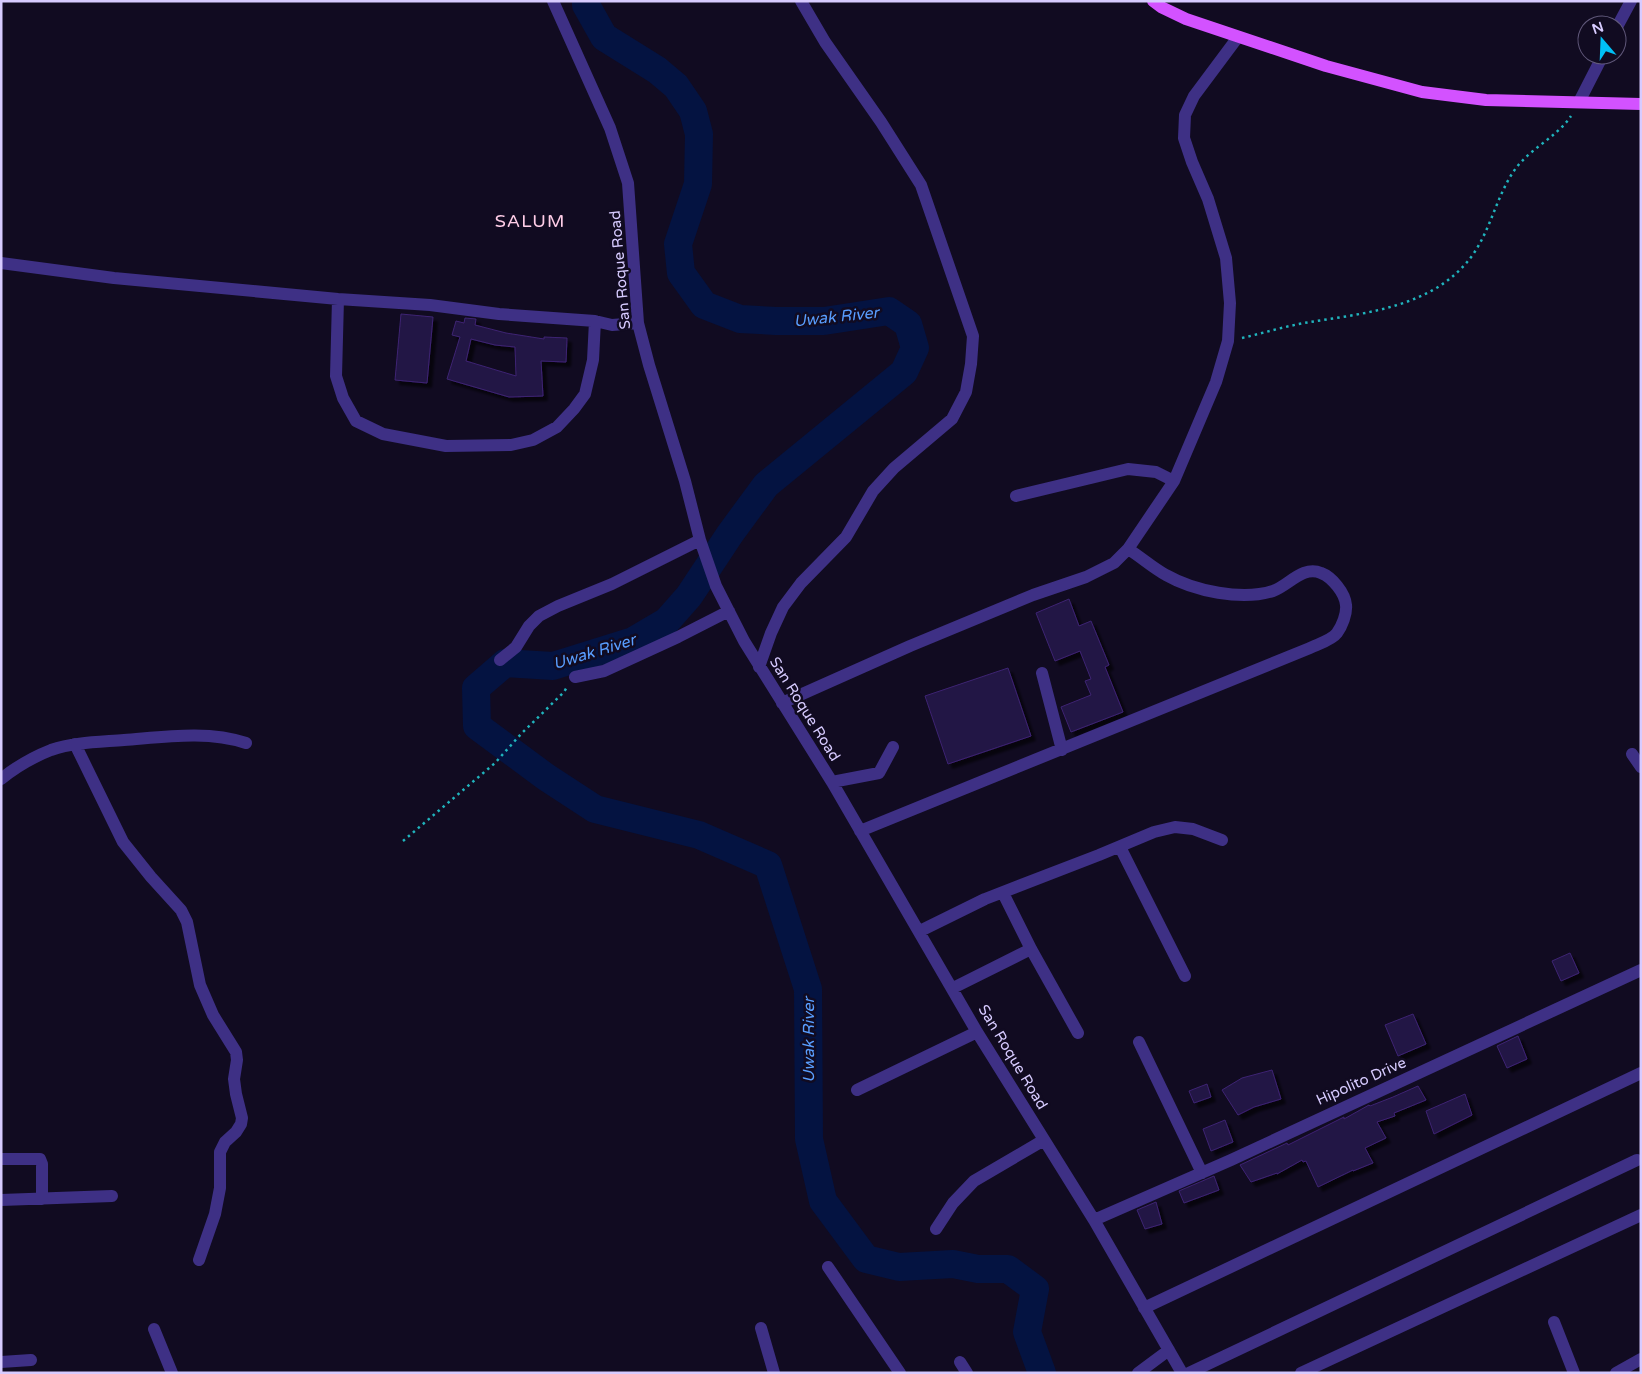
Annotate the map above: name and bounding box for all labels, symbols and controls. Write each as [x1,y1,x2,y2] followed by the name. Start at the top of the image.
[1577,15,1627,65] north arrow
[1590,18,1606,38] text: N
[495,210,565,232] district label: SALUM
[606,210,634,330] street label: San Roque Road
[793,302,881,331] water label: Uwak River
[551,629,640,674] water label: Uwak River
[766,654,844,764] street label: San Roque Road
[799,995,819,1083] water label: Uwak River
[975,1001,1051,1113] street label: San Roque Road
[1313,1053,1409,1109] street label: Hipolito Drive

